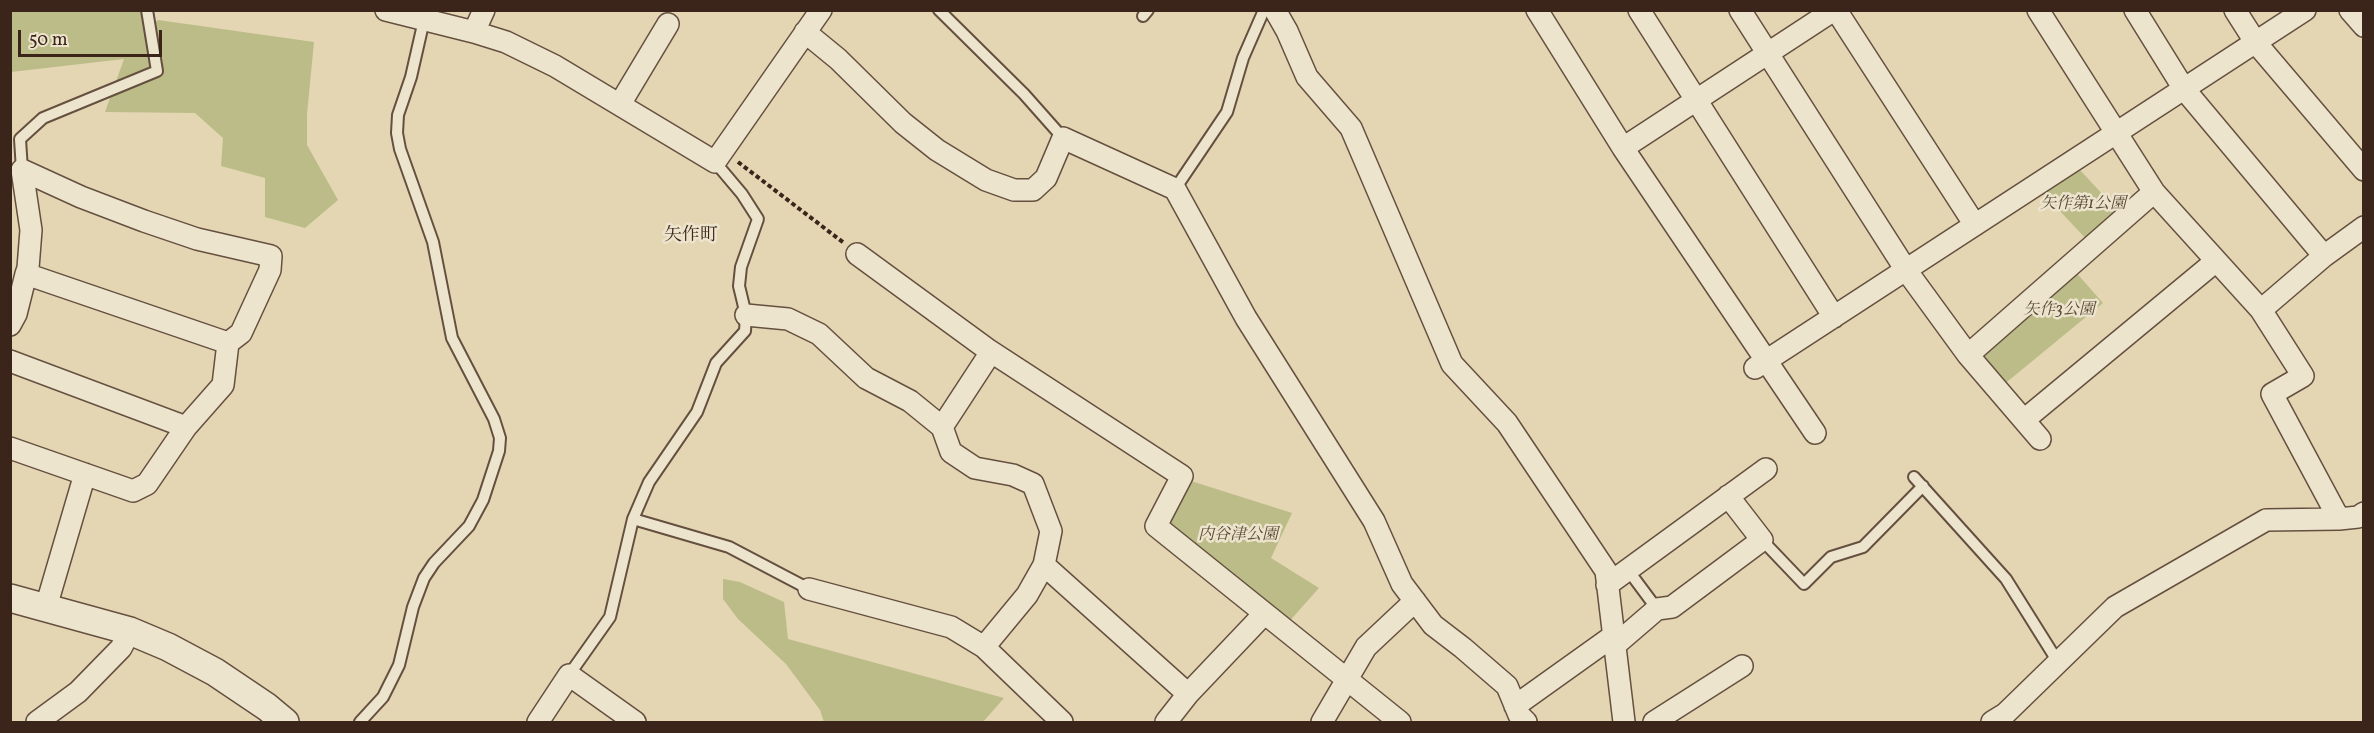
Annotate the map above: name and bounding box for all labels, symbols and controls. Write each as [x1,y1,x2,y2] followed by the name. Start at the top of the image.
[21,18,165,56] scale bar
[29,28,68,53] text: 50 m
[2040,195,2126,215] park label: 矢作第1公園
[664,226,718,248] district label: 矢作町
[2023,301,2095,321] park label: 矢作3公園
[1198,526,1278,546] park label: 内谷津公園

